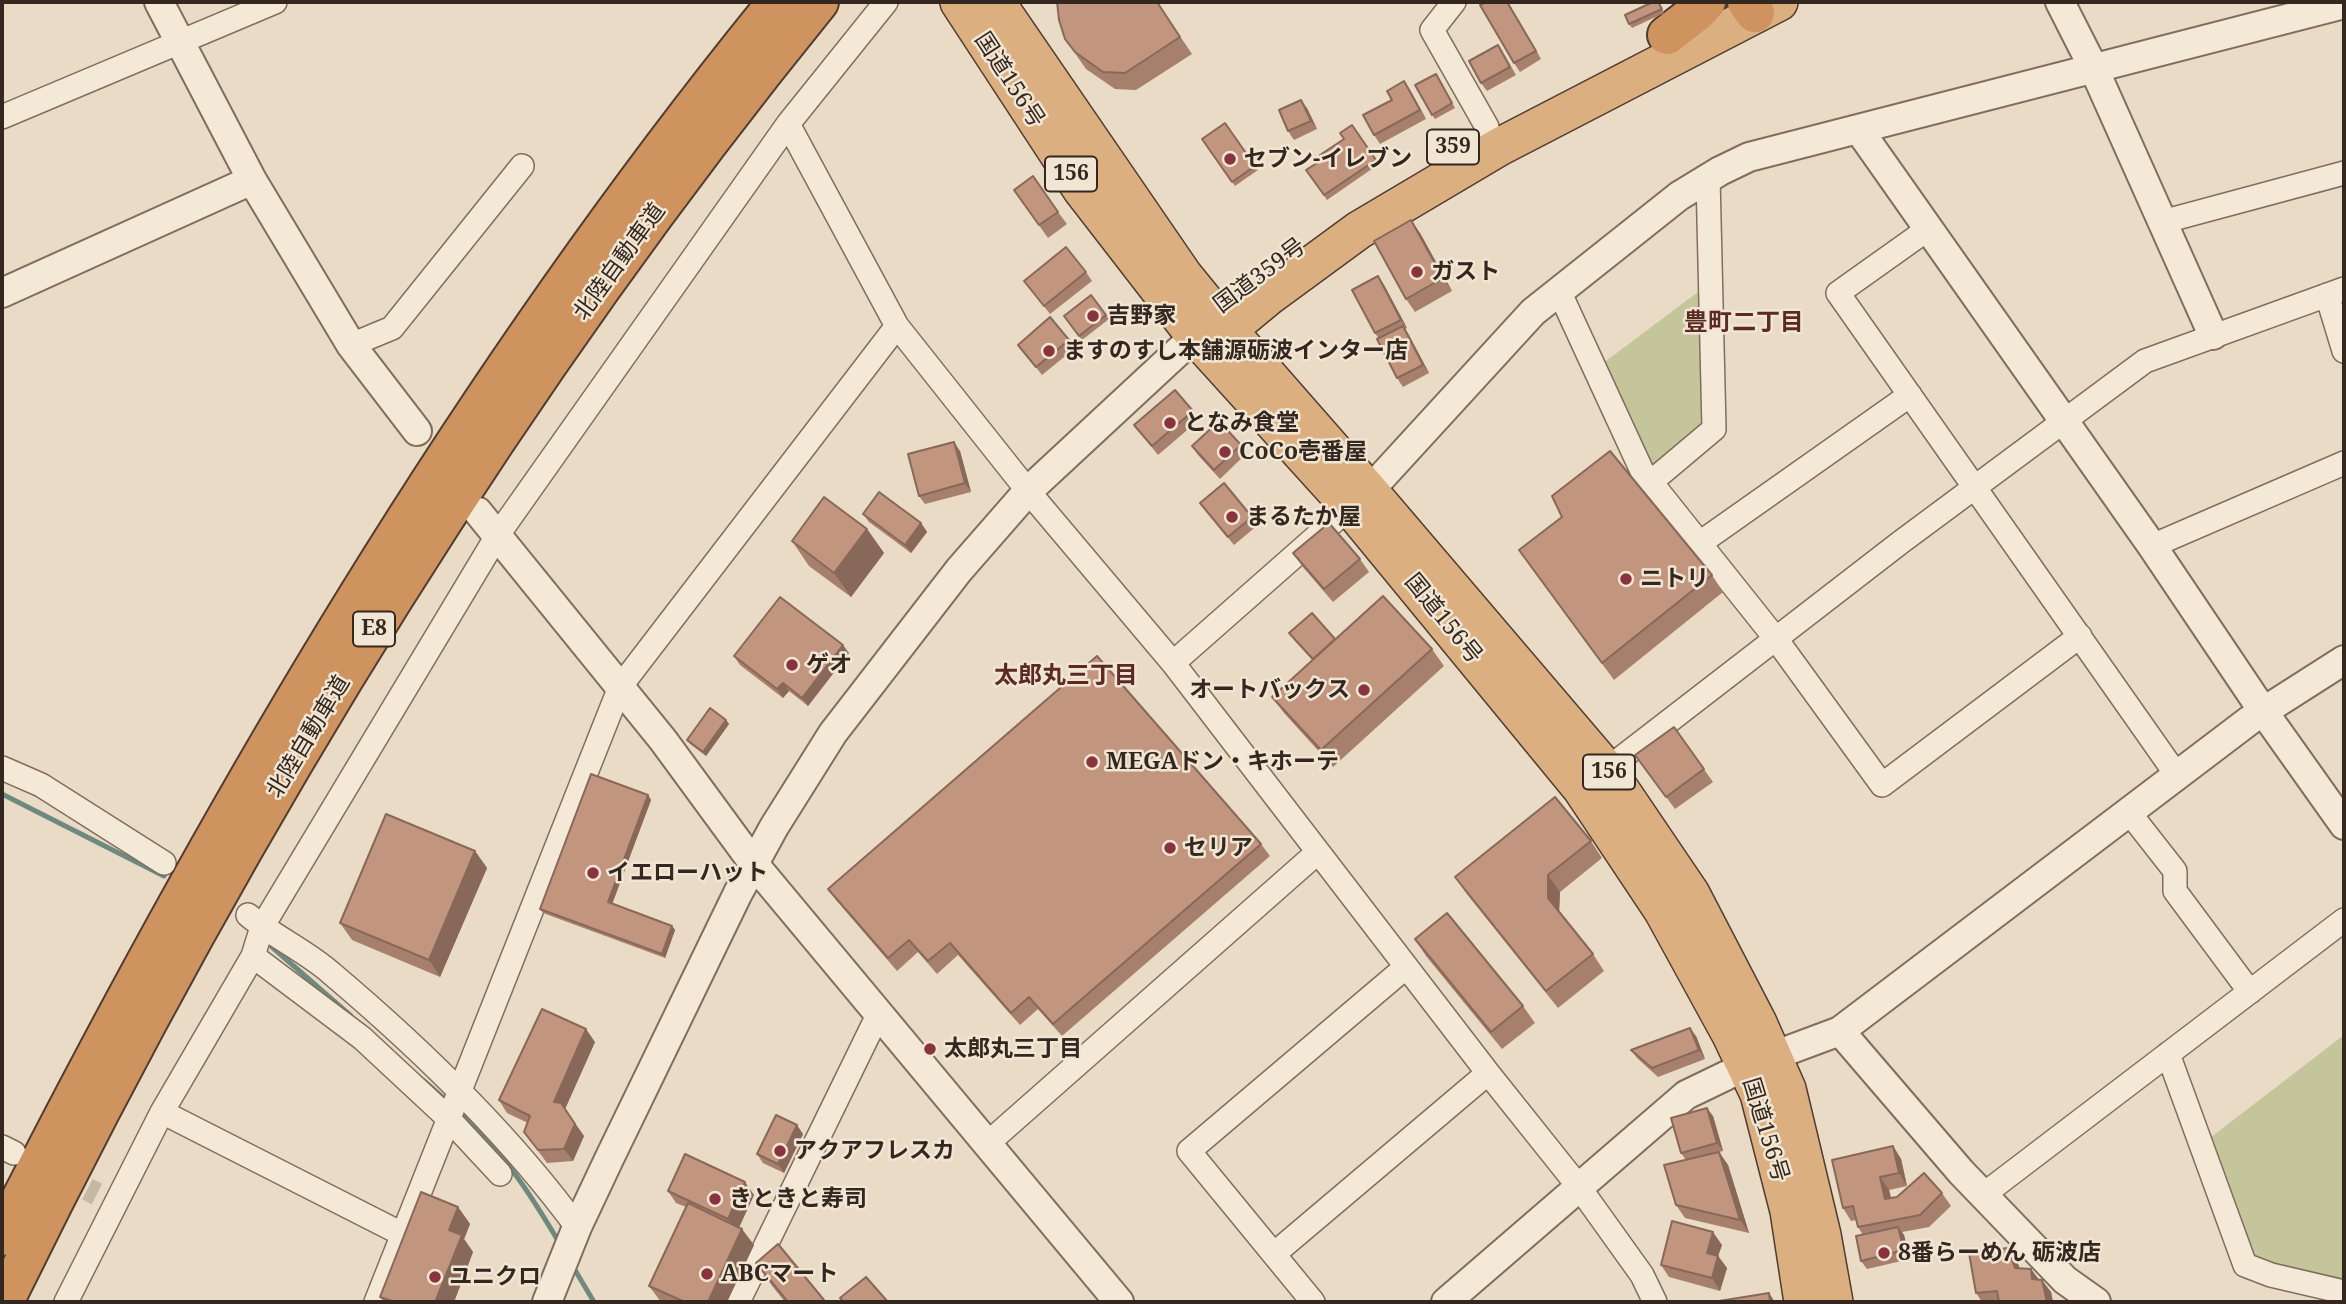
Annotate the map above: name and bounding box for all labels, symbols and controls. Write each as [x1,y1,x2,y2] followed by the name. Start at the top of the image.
[968,27,1050,133] street label: 国道156号
[1427,130,1479,164] road number: 359
[1244,145,1412,173] place label: セブン-イレブン
[1222,151,1238,167] marker: セブン-イレブン
[1045,156,1097,192] road number: 156
[568,198,672,326] street label: 北陸自動車道
[1209,233,1311,319] street label: 国道359号
[1431,258,1500,286] place label: ガスト
[1409,264,1425,280] marker: ガスト
[1107,302,1176,330] place label: 吉野家
[1085,308,1101,324] marker: 吉野家
[1684,309,1804,337] district label: 豊町二丁目
[1063,337,1408,365] place label: ますのすし本舗源砺波インター店
[1041,343,1057,359] marker: ますのすし本舗源砺波インター店
[1184,409,1299,437] place label: となみ食堂
[1162,415,1178,431] marker: となみ食堂
[1239,438,1367,466] place label: CoCo壱番屋
[1217,444,1233,460] marker: CoCo壱番屋
[1246,503,1361,531] place label: まるたか屋
[1224,509,1240,525] marker: まるたか屋
[1640,565,1709,593] place label: ニトリ
[1398,569,1488,669] street label: 国道156号
[1618,571,1634,587] marker: ニトリ
[353,612,395,646] road number: E8
[806,651,852,679] place label: ゲオ
[784,657,800,673] marker: ゲオ
[994,662,1138,690] district label: 太郎丸三丁目
[262,671,356,803] street label: 北陸自動車道
[1189,676,1350,704] place label: オートバックス
[1356,682,1372,698] marker: オートバックス
[1106,748,1339,776] place label: MEGAドン・キホーテ
[1084,754,1100,770] marker: MEGAドン・キホーテ
[1583,754,1635,790] road number: 156
[1184,834,1253,862] place label: セリア
[1162,840,1178,856] marker: セリア
[607,859,768,887] place label: イエローハット
[585,865,601,881] marker: イエローハット
[944,1035,1082,1063] place label: 太郎丸三丁目
[922,1041,938,1057] marker: 太郎丸三丁目
[1736,1075,1794,1185] street label: 国道156号
[794,1137,955,1165] place label: アクアフレスカ
[772,1143,788,1159] marker: アクアフレスカ
[729,1185,867,1213] place label: きときと寿司
[707,1191,723,1207] marker: きときと寿司
[1898,1239,2101,1267] place label: 8番らーめん 砺波店
[1876,1245,1892,1261] marker: 8番らーめん 砺波店
[721,1260,838,1288] place label: ABCマート
[449,1263,541,1291] place label: ユニクロ
[699,1266,715,1282] marker: ABCマート
[427,1269,443,1285] marker: ユニクロ

